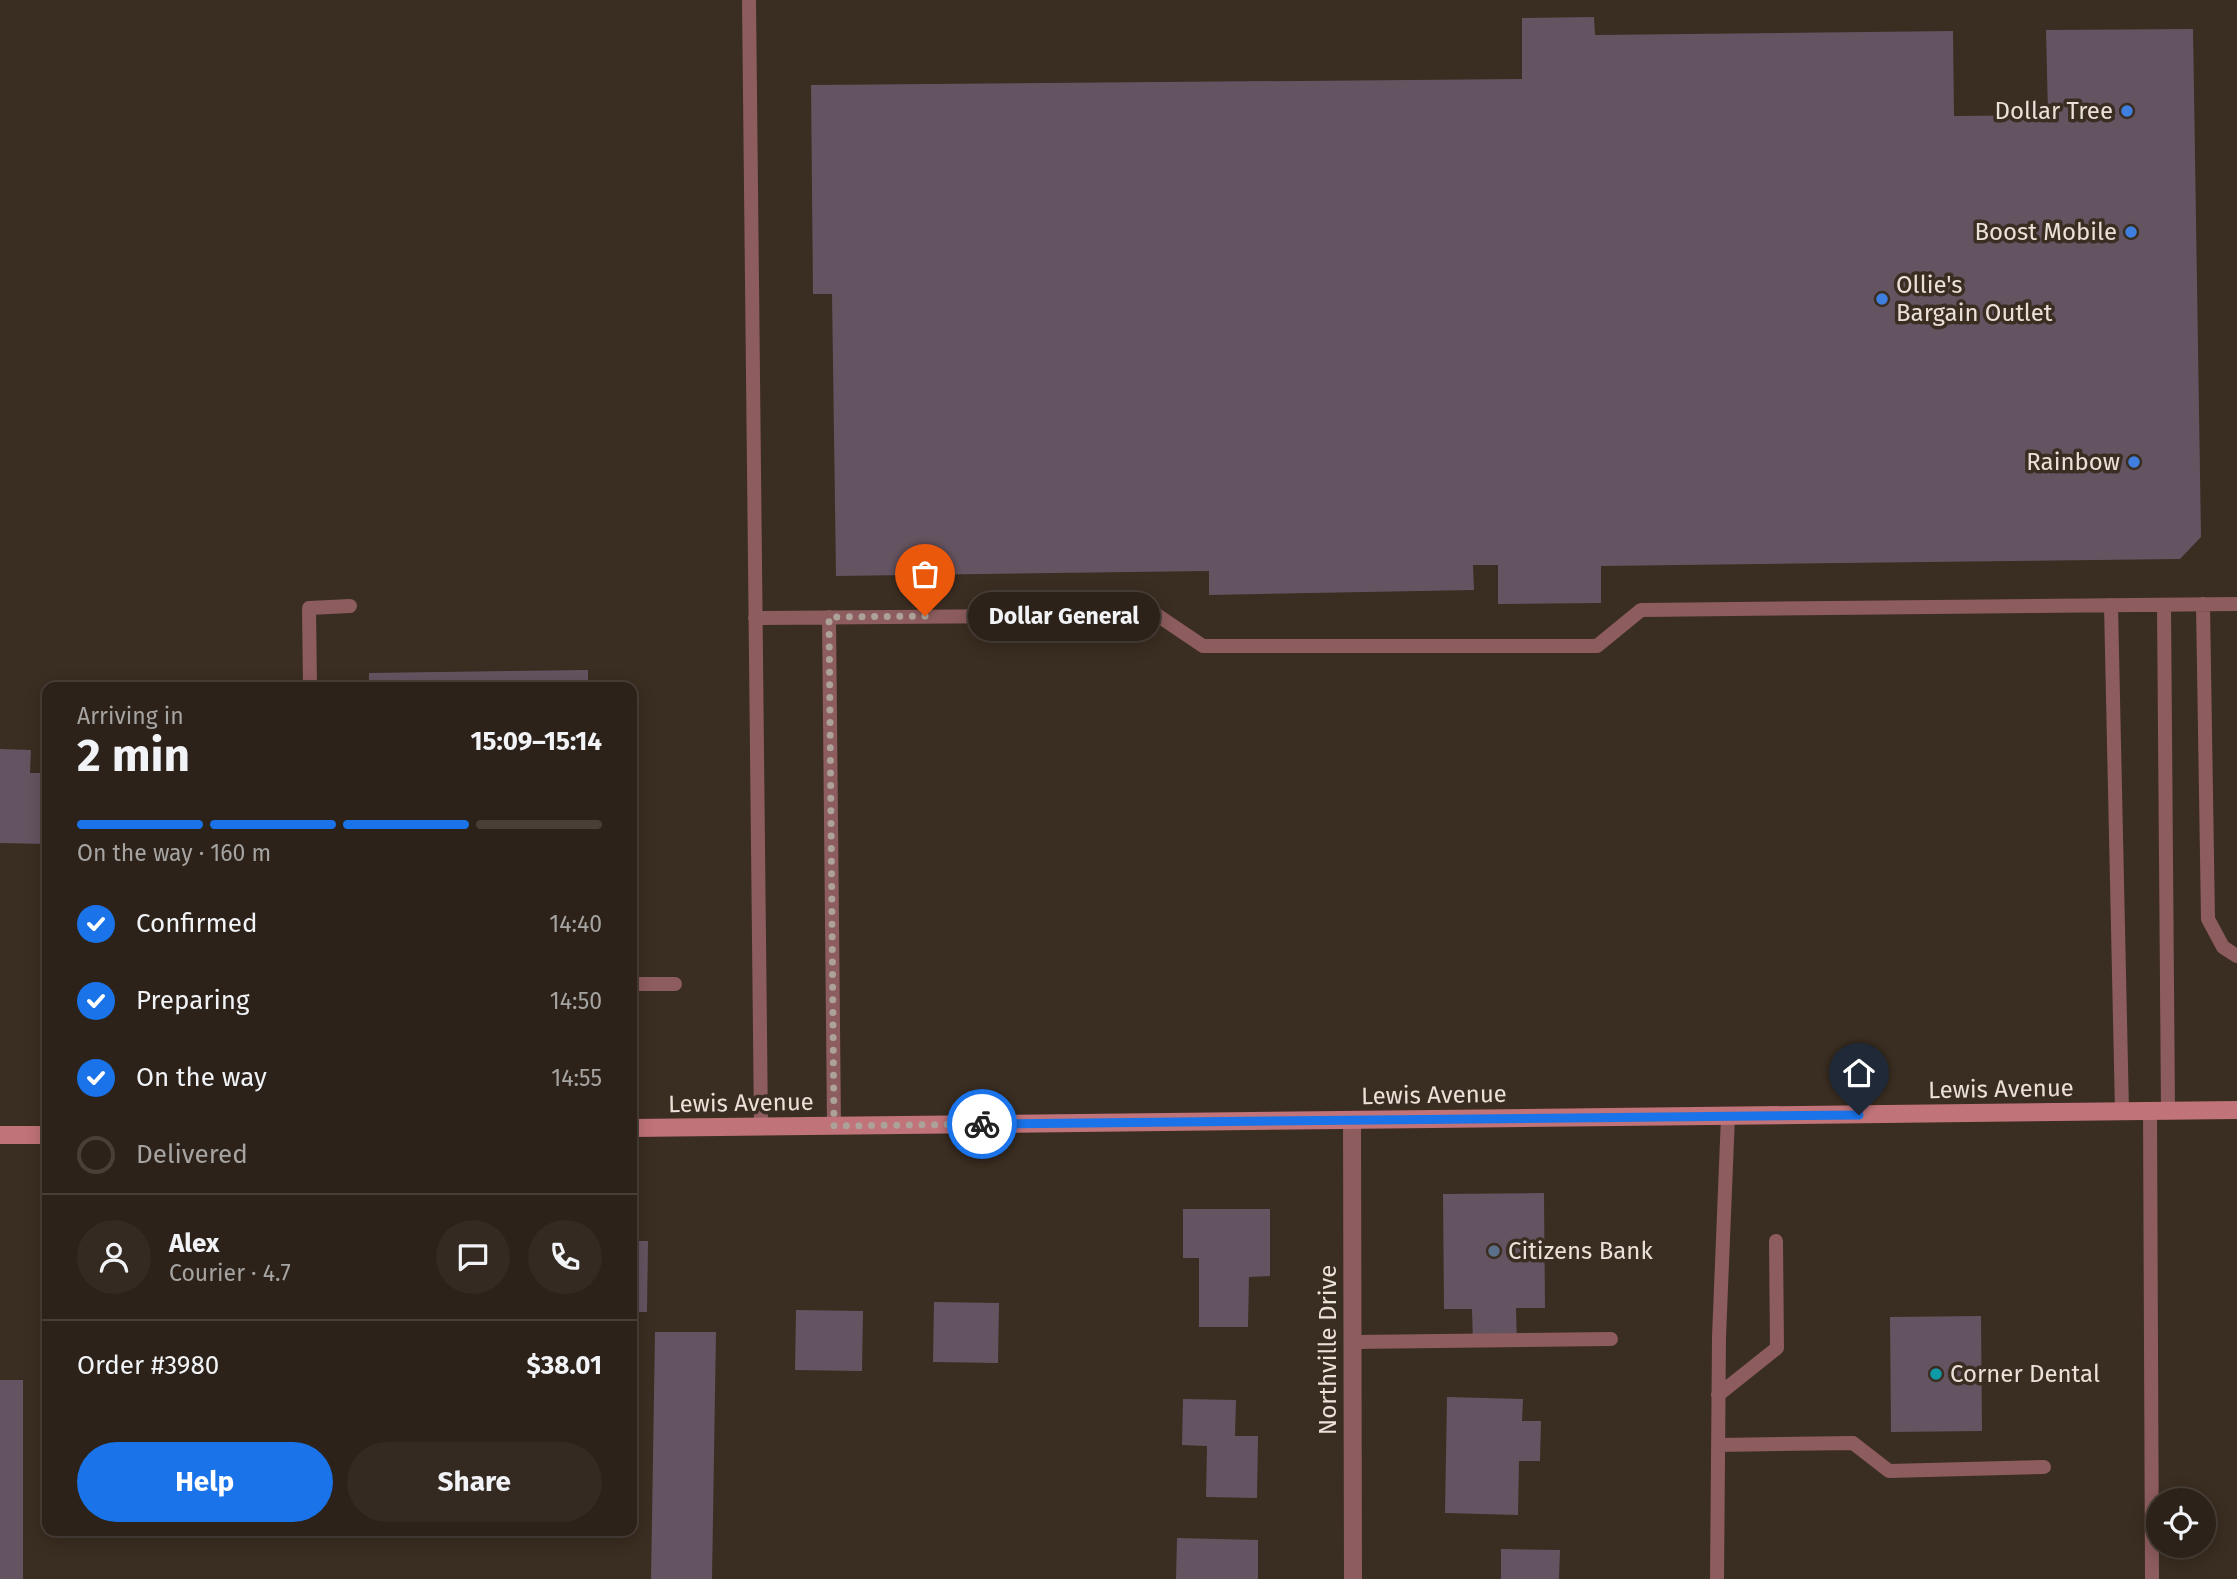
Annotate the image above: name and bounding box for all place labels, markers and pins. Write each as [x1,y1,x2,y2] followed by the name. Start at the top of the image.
[1995,97,2113,125] place label: Dollar Tree
[2119,103,2135,119] marker: Dollar Tree
[1974,218,2117,246] place label: Boost Mobile
[2123,224,2139,240] marker: Boost Mobile
[1896,271,2053,327] place label: Ollie's Bargain Outlet
[1874,291,1890,307] marker: Ollie's Bargain Outlet
[2026,448,2120,476] place label: Rainbow
[2126,454,2142,470] marker: Rainbow
[895,544,955,616] pin
[967,592,1160,640] callout: Dollar General
[1829,1043,1889,1115] pin
[1508,1237,1653,1265] place label: Citizens Bank
[1486,1243,1502,1259] marker: Citizens Bank
[1950,1360,2100,1388] place label: Corner Dental
[1928,1366,1944,1382] marker: Corner Dental

